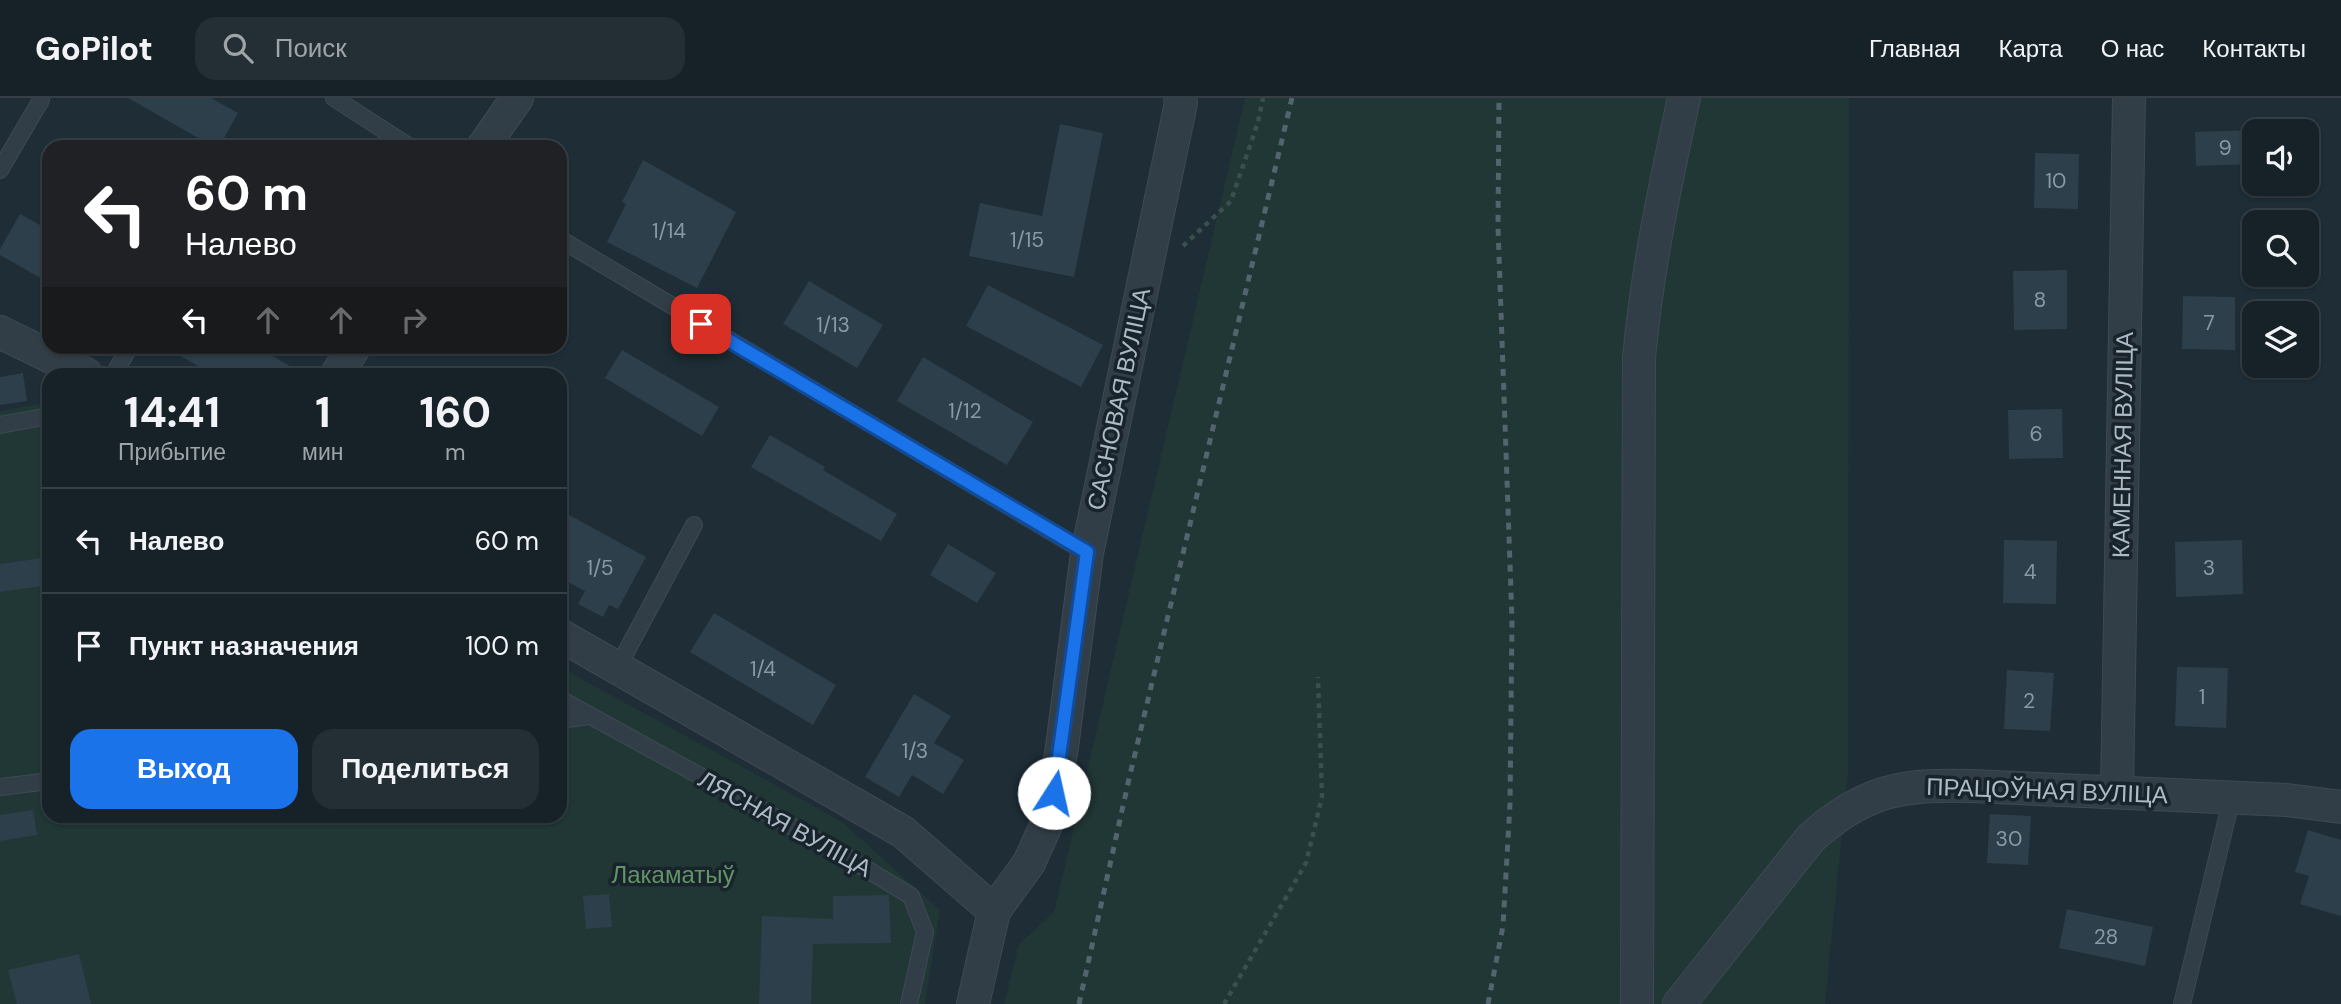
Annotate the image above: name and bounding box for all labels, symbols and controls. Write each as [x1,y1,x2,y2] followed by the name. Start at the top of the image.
[195,17,685,80] search box
[35,27,153,70] text: GoPilot
[219,29,257,67] icon: search
[275,31,347,65] text: Поиск
[1869,33,1960,64] text: Главная
[1998,33,2063,64] text: Карта
[2101,33,2164,64] text: О нас
[2202,33,2306,64] text: Контакты
[2242,119,2319,378] map controls
[2242,119,2319,196] button: sound
[2218,134,2232,162] house number: 9
[185,161,308,225] text: 60 m
[2046,167,2066,195] house number: 10
[70,168,161,259] icon: left
[2242,210,2319,287] button: search
[652,217,686,245] house number: 1/14
[185,223,297,265] text: Налево
[1010,226,1044,254] house number: 1/15
[1080,285,1157,513] street label: САСНОВАЯ ВУЛІЦА
[2034,286,2046,314] house number: 8
[671,294,731,354] pin
[176,301,214,339] icon: left
[249,301,287,339] icon: ahead
[322,301,360,339] icon: ahead
[395,301,433,339] icon: right
[2242,301,2319,378] button: layers
[682,305,720,343] icon: arrive
[2203,309,2215,337] house number: 7
[816,311,850,339] house number: 1/13
[2105,332,2140,558] street label: КАМЕННАЯ ВУЛІЦА
[124,385,220,440] text: 14:41
[315,385,330,440] text: 1
[419,385,491,440] text: 160
[948,397,982,425] house number: 1/12
[2029,420,2043,448] house number: 6
[118,437,226,467] text: Прибытие
[302,437,343,467] text: мин
[445,437,465,467] text: m
[70,522,108,560] icon: left
[129,524,224,558] text: Налево
[475,524,539,558] text: 60 m
[587,554,613,582] house number: 1/5
[2203,554,2215,582] house number: 3
[2024,558,2037,586] house number: 4
[70,627,108,665] icon: arrive
[129,629,359,663] text: Пункт назначения
[465,629,539,663] text: 100 m
[750,655,776,683] house number: 1/4
[2199,683,2205,711] house number: 1
[2023,687,2035,715] house number: 2
[70,729,298,809] button: Выход
[312,729,539,809] button: Поделиться
[902,737,928,765] house number: 1/3
[1017,756,1091,830] position arrow
[693,763,877,884] street label: ЛЯСНАЯ ВУЛІЦА
[1926,771,2168,810] street label: ПРАЦОЎНАЯ ВУЛІЦА
[1996,825,2022,853] house number: 30
[611,859,735,890] park label: Лакаматыў
[2094,923,2118,951] house number: 28

